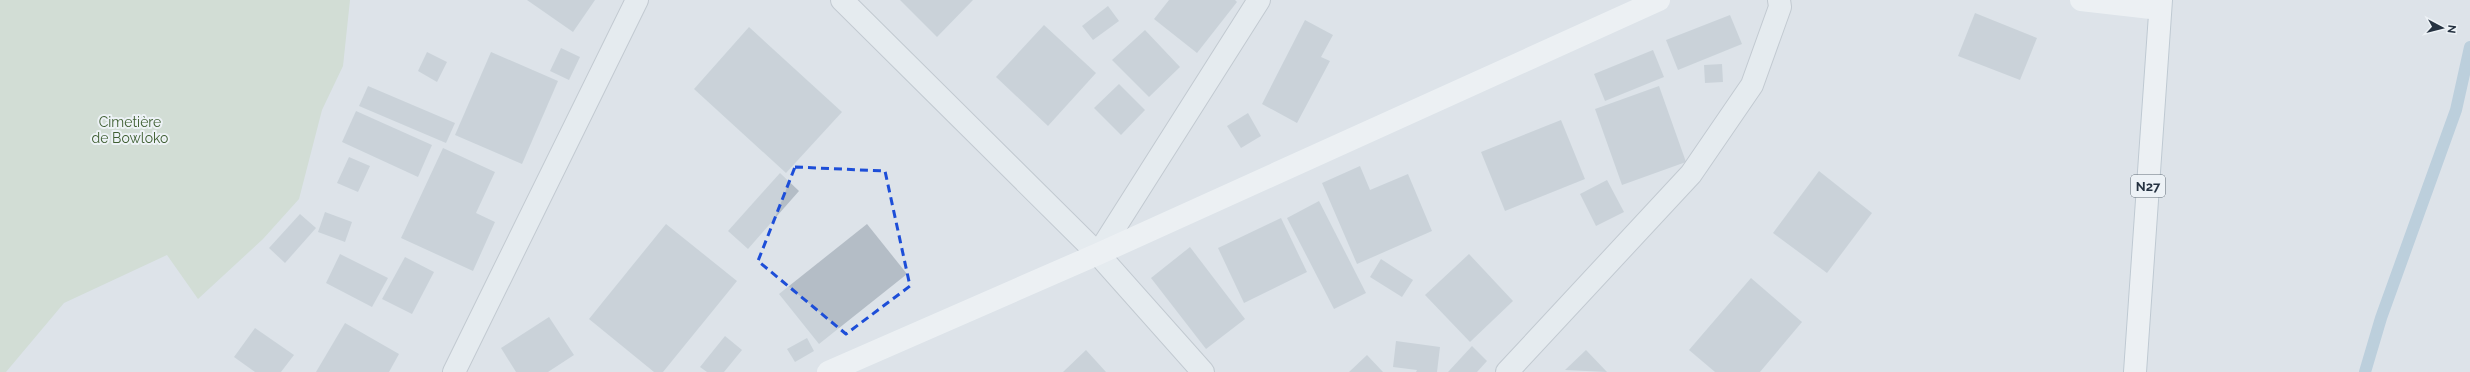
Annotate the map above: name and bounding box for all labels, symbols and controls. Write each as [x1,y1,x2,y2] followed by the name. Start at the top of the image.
[2422,8,2462,48] north arrow
[2444,24,2458,34] text: N
[92,114,168,146] park label: Cimetière de Bowloko
[2131,175,2165,197] road number: N27

